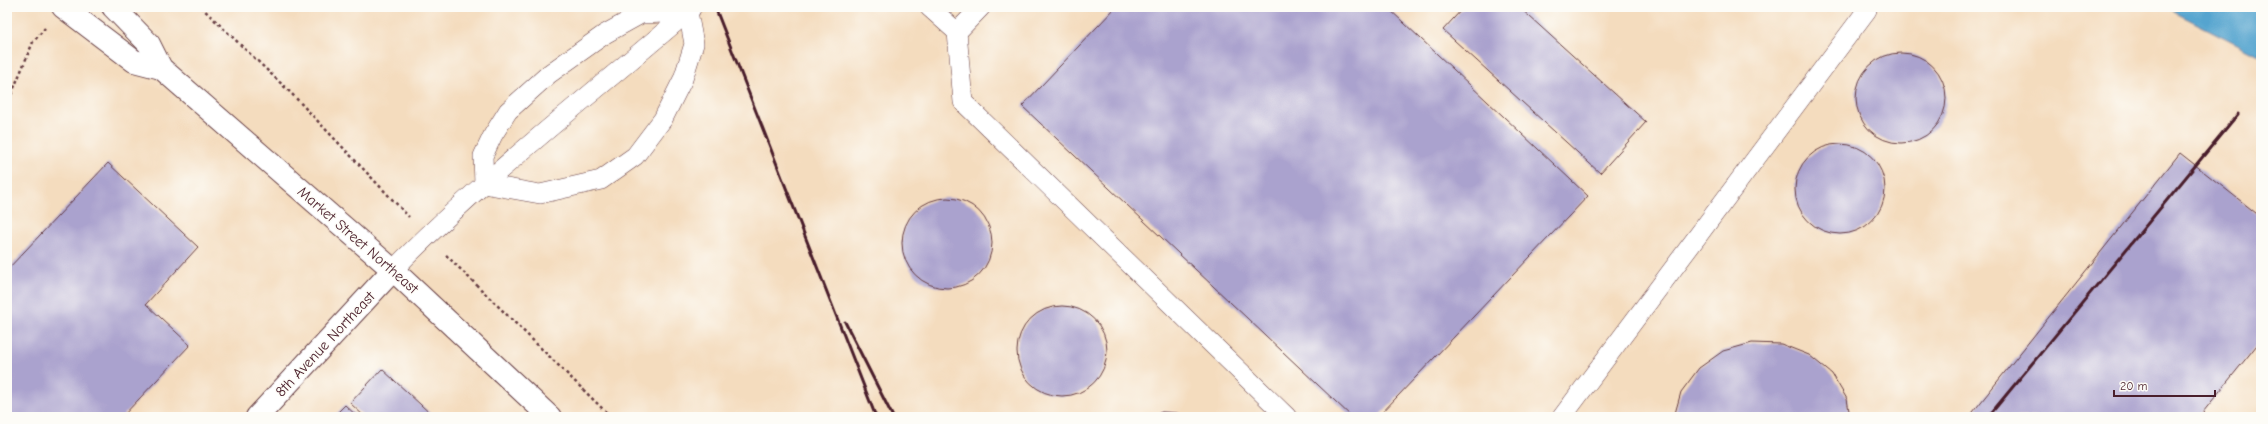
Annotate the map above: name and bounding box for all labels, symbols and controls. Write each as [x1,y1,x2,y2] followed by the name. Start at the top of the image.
[294,183,423,298] street label: Market Street Northeast
[271,287,379,400] street label: 8th Avenue Northeast
[2114,372,2215,398] scale bar
[2120,379,2148,393] text: 20 m

